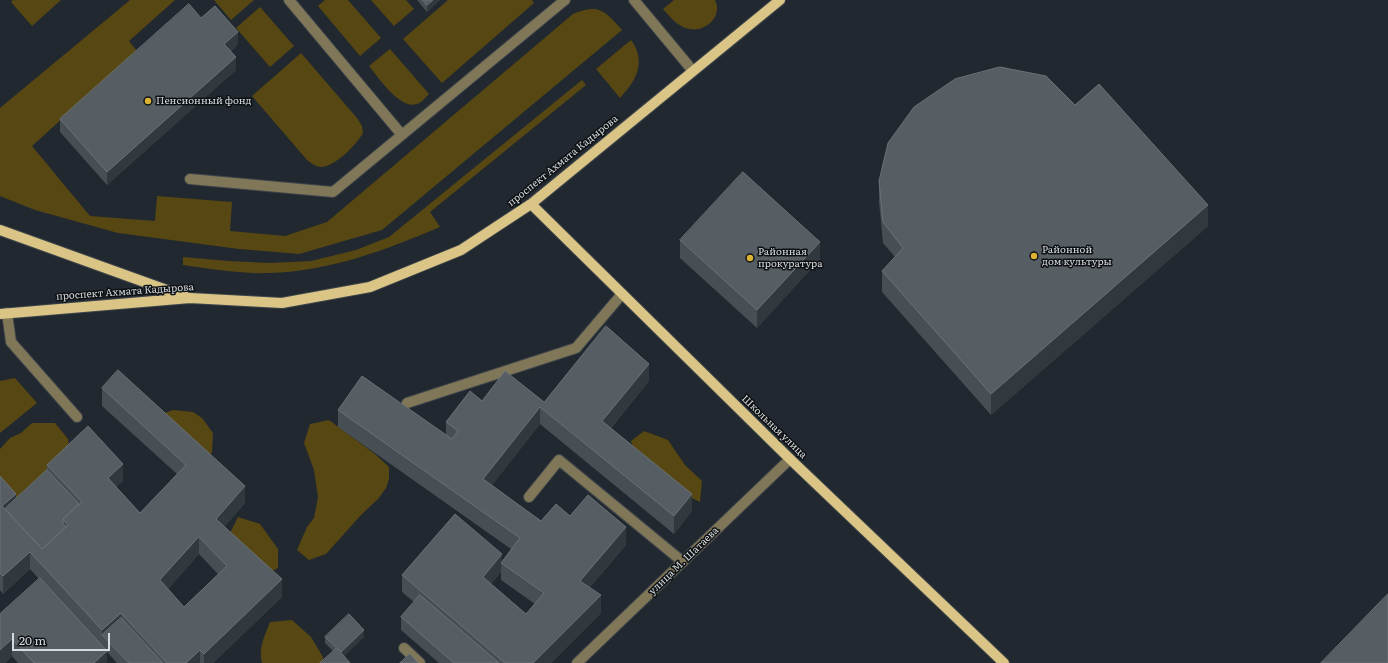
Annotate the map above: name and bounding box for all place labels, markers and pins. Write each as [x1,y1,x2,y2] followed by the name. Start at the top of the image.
[156,95,252,107] place label: Пенсионный фонд
[143,96,153,106] marker: Пенсионный фонд
[1042,244,1112,268] place label: Районной дом культуры
[758,246,823,270] place label: Районная прокуратура
[1029,251,1039,261] marker: Районной дом культуры
[745,253,755,263] marker: Районная прокуратура

